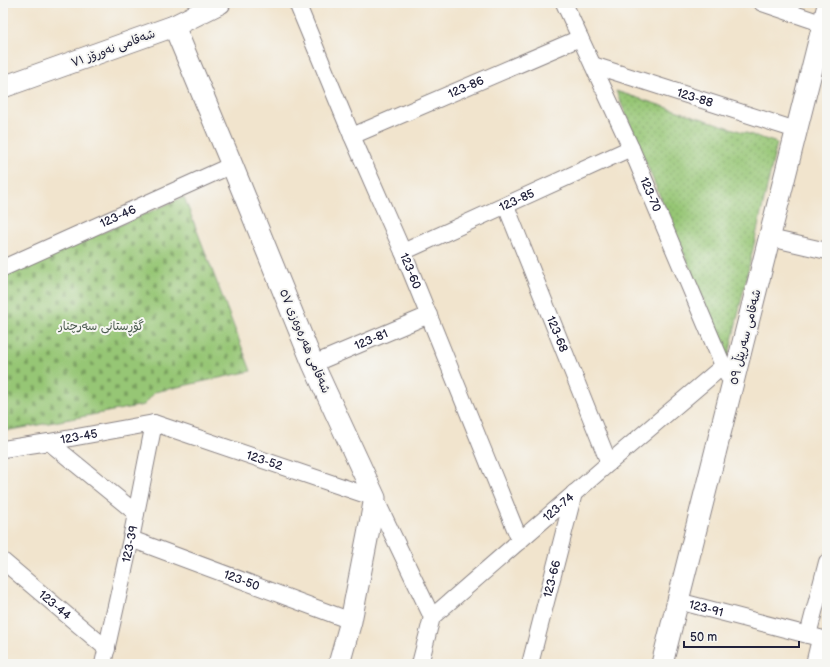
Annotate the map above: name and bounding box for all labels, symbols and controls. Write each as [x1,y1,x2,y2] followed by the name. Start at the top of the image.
[69,26,157,71] street label: شەقامی نەورۆز ٧١
[446,73,486,102] street label: 123-86
[675,85,715,111] street label: 123-88
[636,175,664,214] street label: 123-70
[497,186,537,215] street label: 123-85
[98,202,139,231] street label: 123-46
[396,251,424,291] street label: 123-60
[276,287,333,396] street label: شەقامی هەرەوەزی ٥٧
[724,287,765,386] street label: شەقامی سەرپێڵ ٥٩
[543,314,571,355] street label: 123-68
[57,319,144,336] park label: گۆڕستانی سەرچنار
[352,326,390,354] street label: 123-81
[59,426,99,448] street label: 123-45
[244,448,284,474] street label: 123-52
[540,489,578,525] street label: 123-74
[119,524,142,564] street label: 123-39
[540,559,564,599] street label: 123-66
[221,567,261,594] street label: 123-50
[35,587,74,624] street label: 123-44
[687,597,725,620] street label: 123-91
[684,623,799,649] scale bar
[690,630,717,645] text: 50 m

